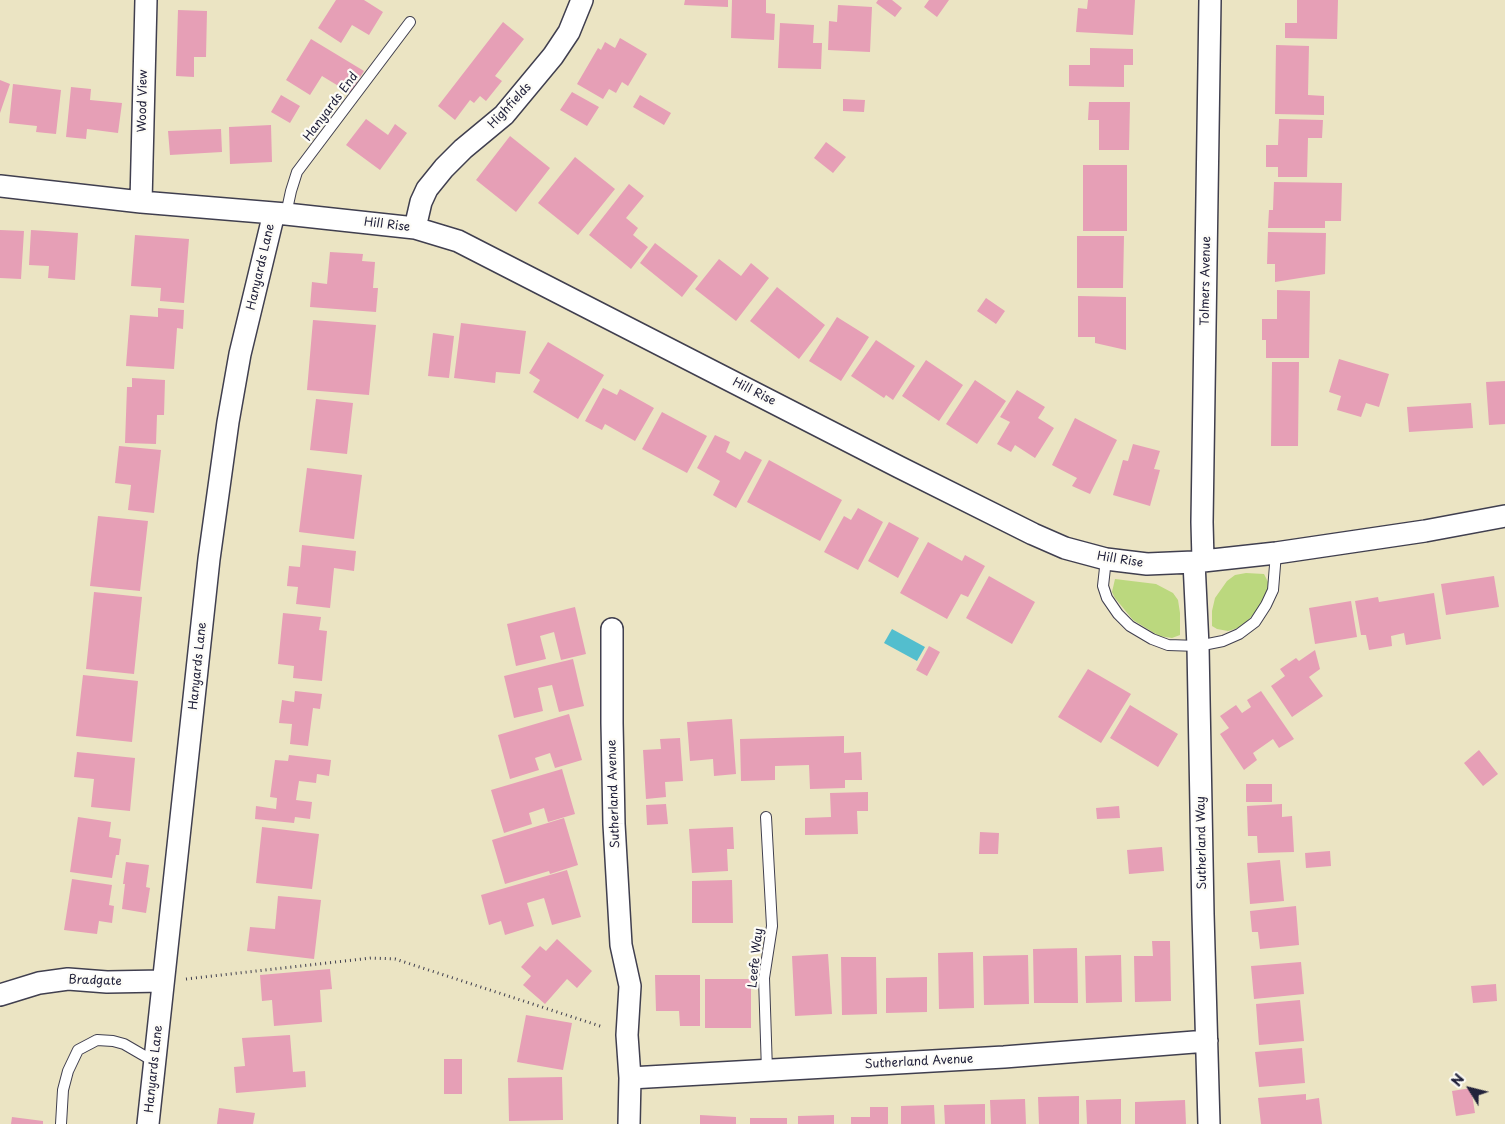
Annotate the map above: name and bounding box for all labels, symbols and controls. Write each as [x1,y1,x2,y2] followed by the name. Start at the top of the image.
[135,69,151,133] street label: Wood View
[301,70,361,144] street label: Hanyards End
[485,80,535,132] street label: Highfields
[363,215,411,235] street label: Hill Rise
[244,222,278,312] street label: Hanyards Lane
[1198,236,1214,326] street label: Tolmers Avenue
[730,375,778,409] street label: Hill Rise
[1096,549,1144,571] street label: Hill Rise
[186,621,210,711] street label: Hanyards Lane
[605,739,623,849] street label: Sutherland Avenue
[1194,796,1210,890] street label: Sutherland Way
[746,927,766,989] street label: Leefe Way
[68,973,122,989] street label: Bradgate
[142,1024,166,1114] street label: Hanyards Lane
[864,1052,974,1072] street label: Sutherland Avenue
[1445,1064,1495,1114] north arrow
[1446,1069,1469,1091] text: N

